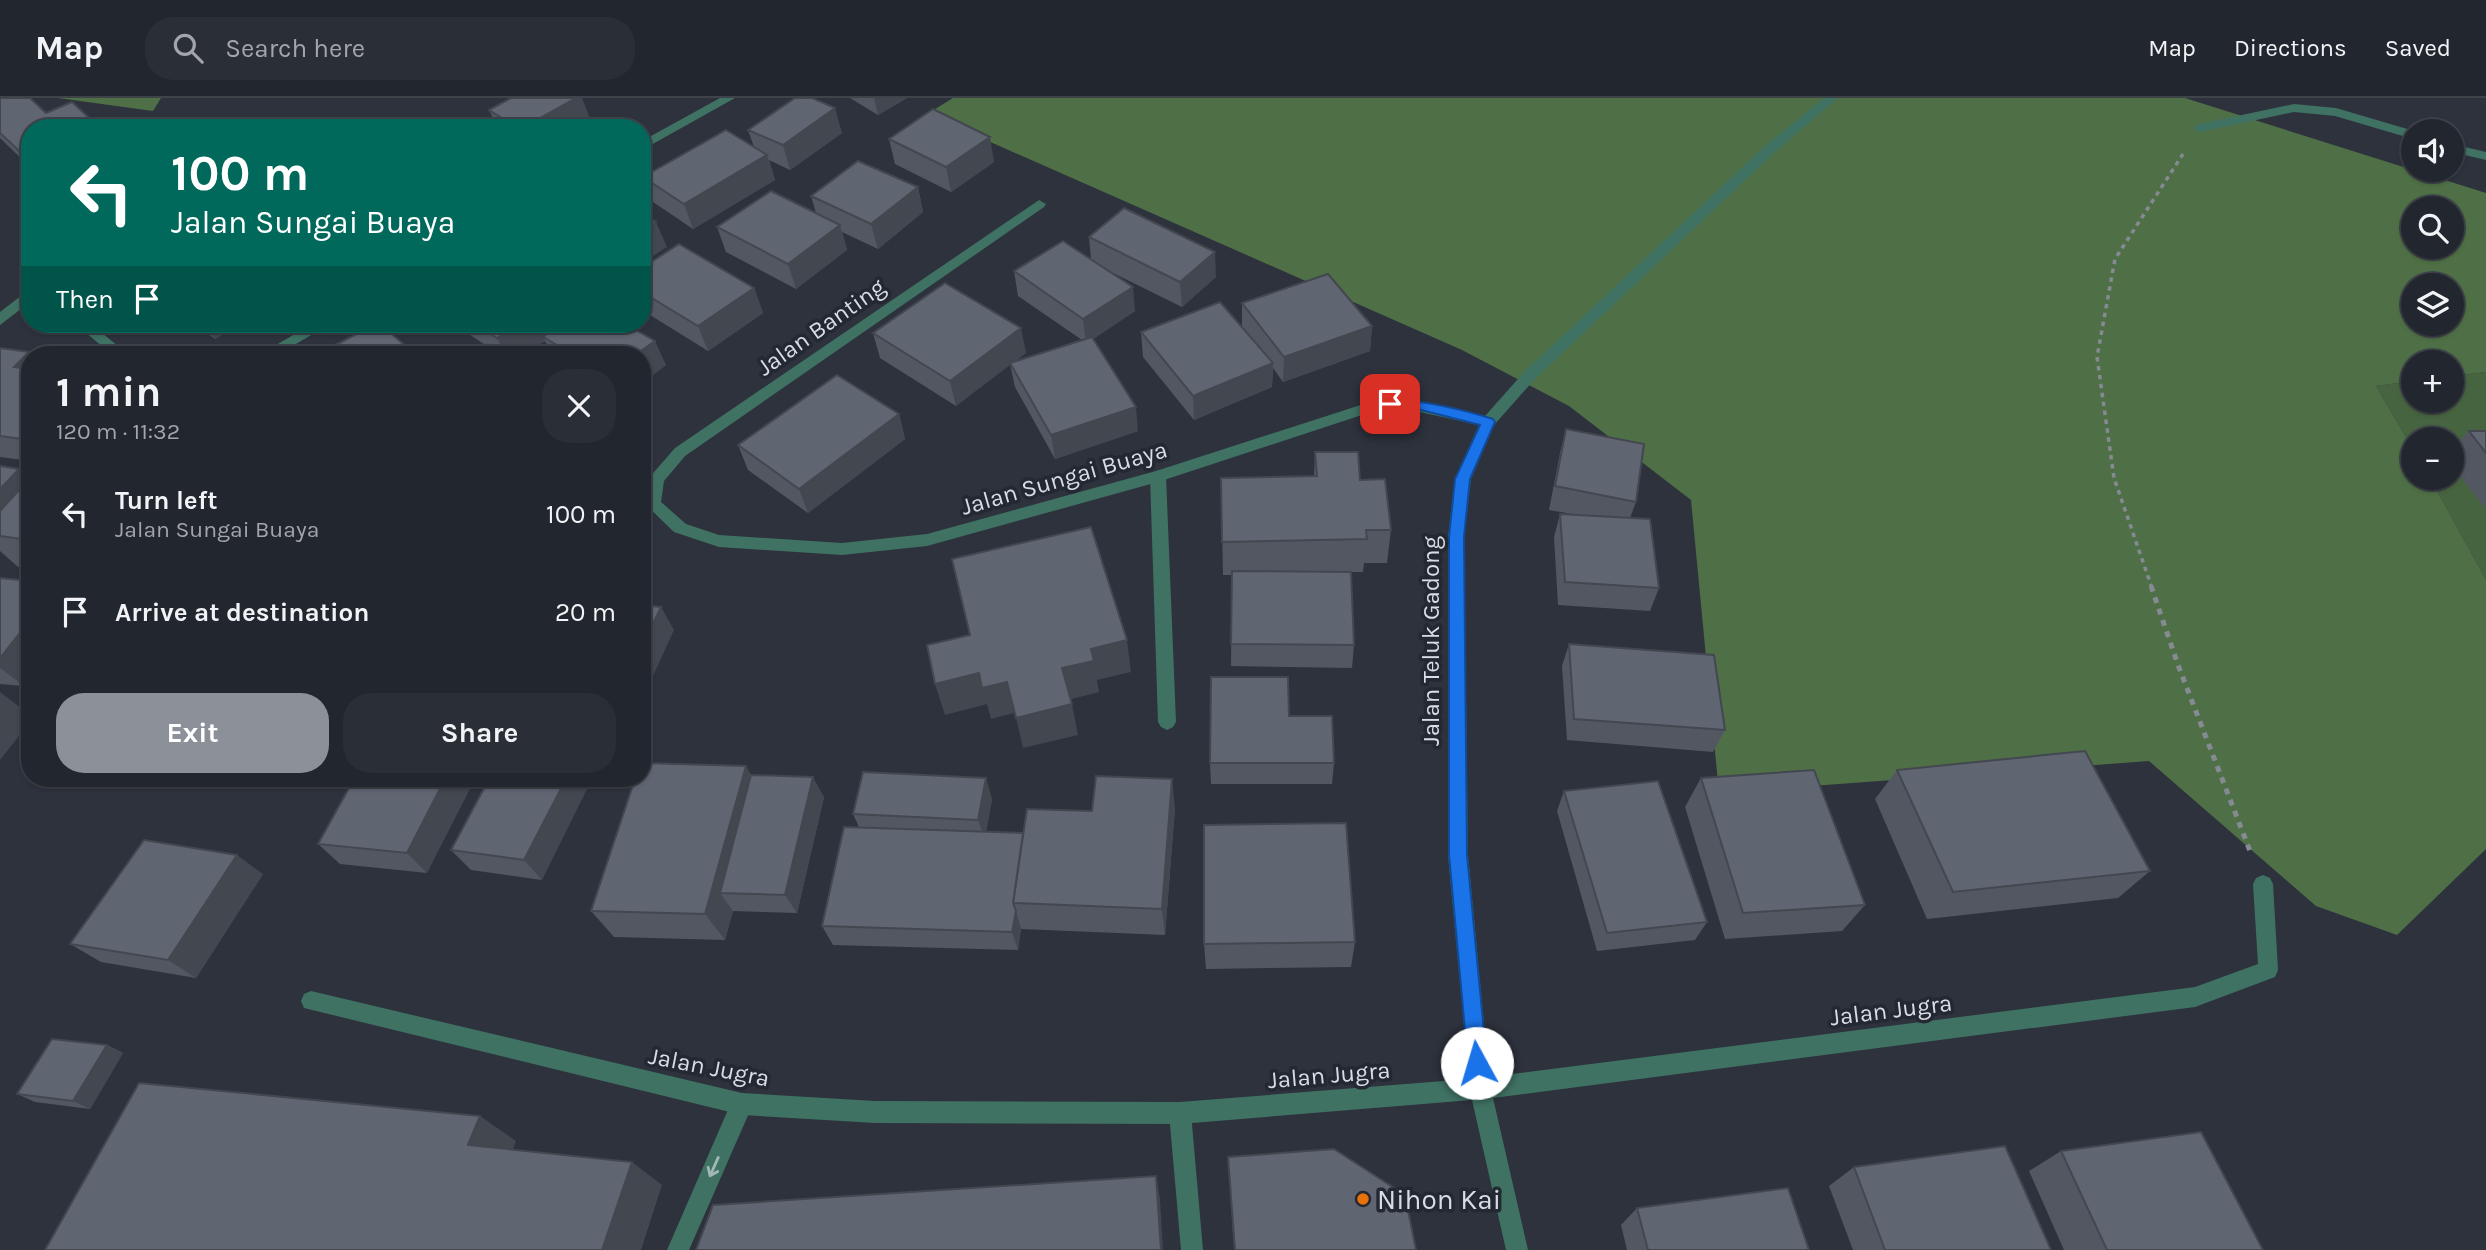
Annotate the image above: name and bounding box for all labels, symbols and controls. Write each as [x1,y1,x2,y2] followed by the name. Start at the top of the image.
[145,17,635,80] search box
[35,29,103,67] text: Map
[169,29,207,67] icon: search
[225,33,365,64] text: Search here
[2148,34,2196,62] text: Map
[2234,34,2347,62] text: Directions
[2385,34,2451,62] text: Saved
[2401,119,2464,490] map controls
[2401,119,2464,182] button: sound
[171,145,309,202] text: 100 m
[56,147,147,238] icon: left
[2401,196,2464,259] button: search
[171,204,455,241] text: Jalan Sungai Buaya
[752,272,891,381] street label: Jalan Banting
[2401,273,2464,336] button: layers
[128,280,166,318] icon: arrive
[56,284,114,315] text: Then
[2401,350,2464,413] button: +
[56,367,161,417] text: 1 min
[542,369,616,443] button: close
[1360,374,1420,434] pin
[1371,385,1409,423] icon: arrive
[56,418,180,445] text: 120 m · 11:32
[2401,427,2464,490] button: −
[958,435,1170,521] street label: Jalan Sungai Buaya
[115,485,217,516] text: Turn left
[56,495,94,533] icon: left
[546,499,616,530] text: 100 m
[115,516,319,543] text: Jalan Sungai Buaya
[1417,536,1445,746] street label: Jalan Teluk Gadong
[56,593,94,631] icon: arrive
[115,597,369,628] text: Arrive at destination
[555,597,616,628] text: 20 m
[56,693,329,773] button: Exit
[343,693,616,773] button: Share
[1828,989,1954,1031] street label: Jalan Jugra
[1440,1026,1514,1100] position arrow
[646,1042,772,1092] street label: Jalan Jugra
[1267,1056,1391,1094] street label: Jalan Jugra
[707,1156,720,1177] one-way arrow
[1377,1183,1501,1216] place label: Nihon Kai
[1355,1191,1371,1207] marker: Nihon Kai

